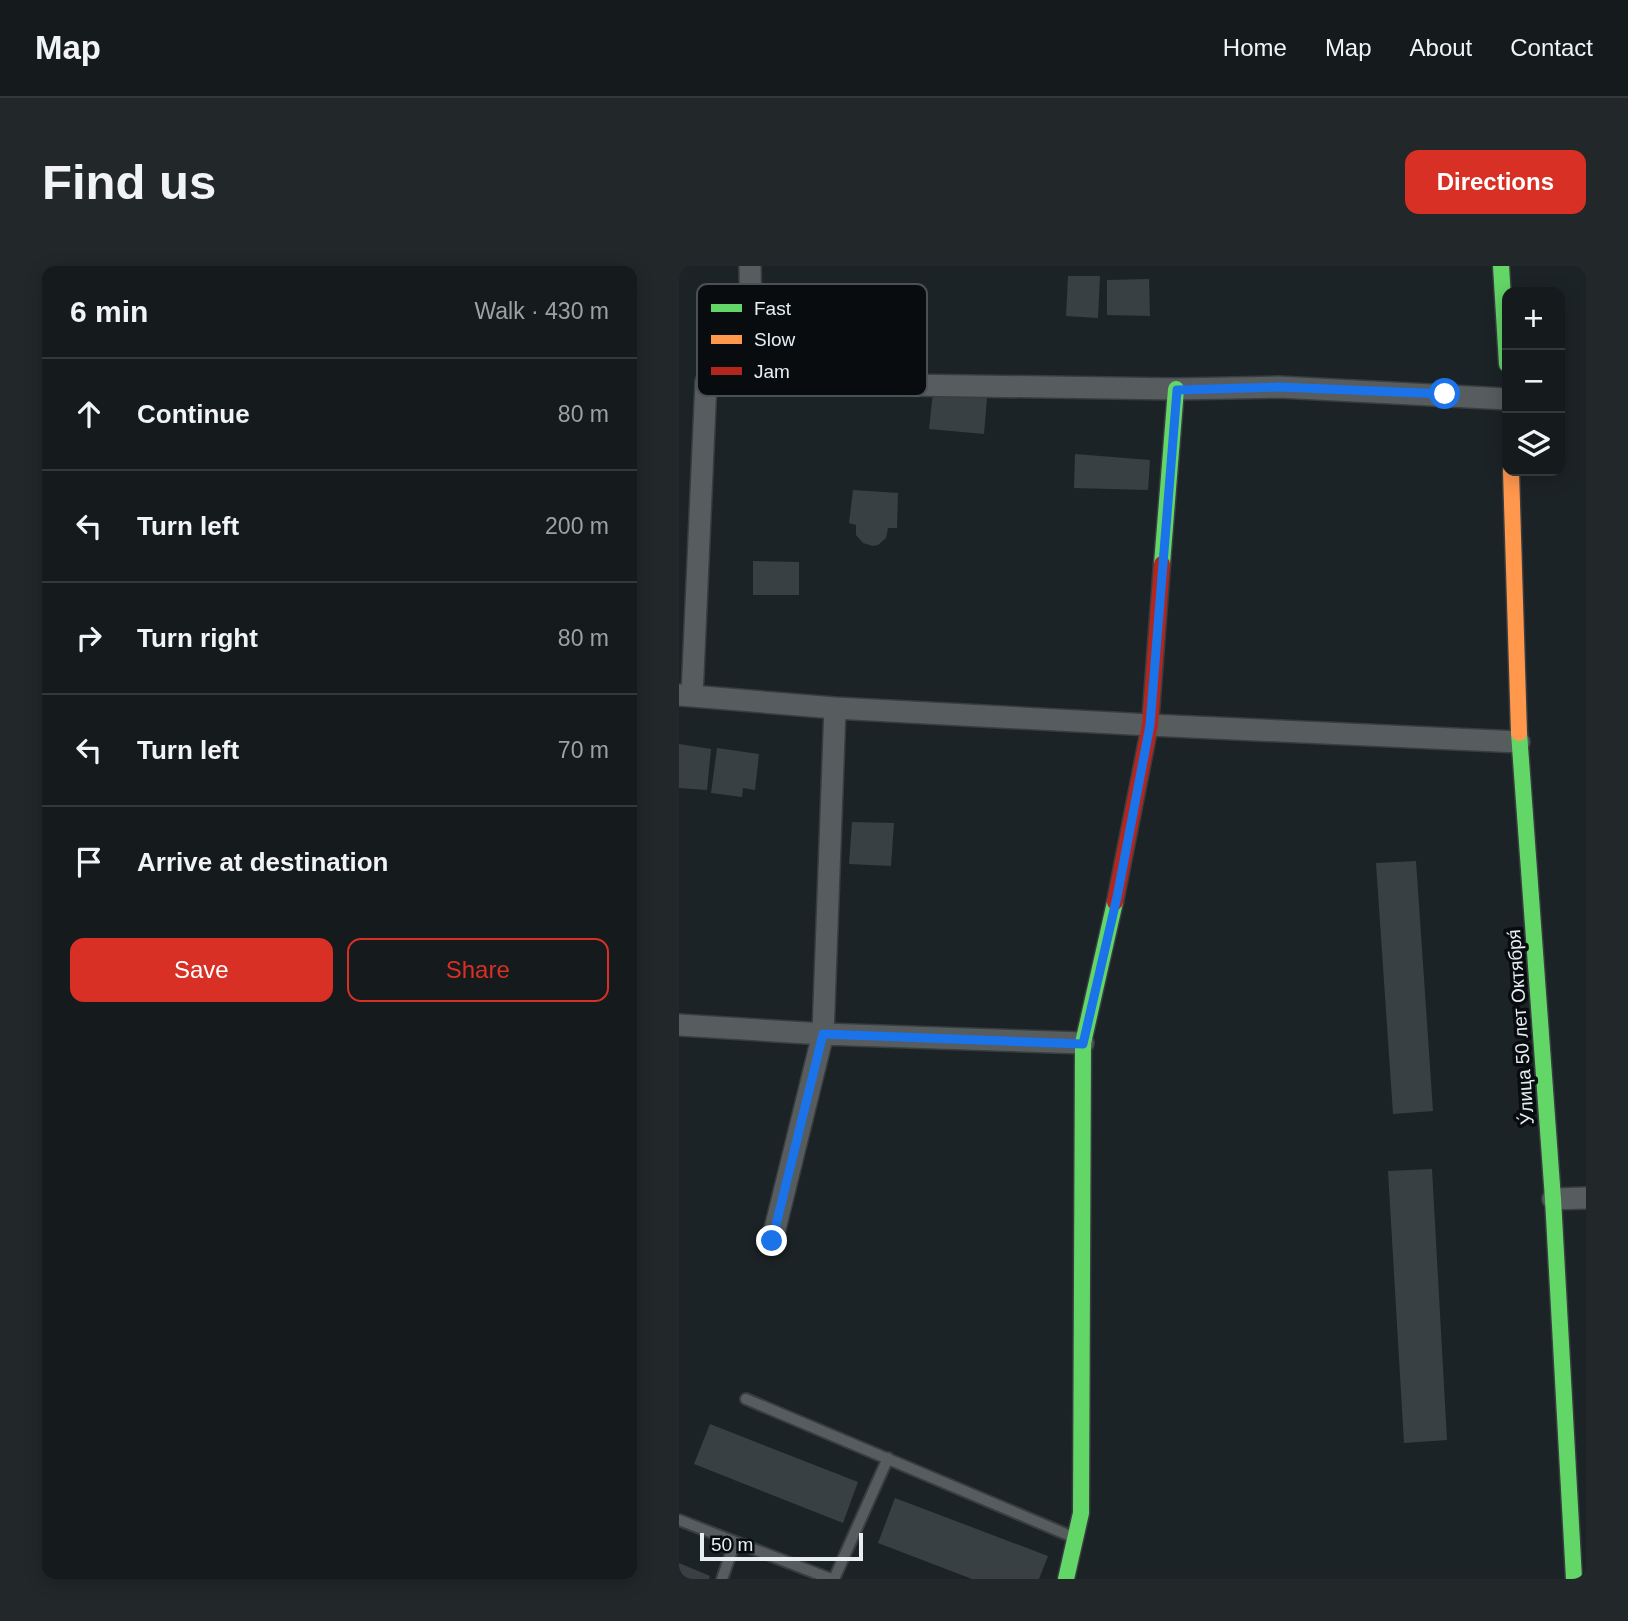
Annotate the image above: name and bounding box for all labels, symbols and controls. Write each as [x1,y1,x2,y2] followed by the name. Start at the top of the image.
[35,29,101,66] text: Map
[1223,34,1287,61] text: Home
[1325,34,1372,61] text: Map
[1410,34,1472,61] text: About
[1510,34,1593,61] text: Contact
[1405,150,1586,214] button: Directions
[42,155,216,209] text: Find us
[697,284,927,396] legend
[1502,287,1565,476] map controls
[1502,287,1565,350] button: +
[70,295,148,328] text: 6 min
[474,298,609,324] text: Walk · 430 m
[754,298,792,319] text: Fast
[754,329,795,350] text: Slow
[1502,350,1565,413] button: −
[754,361,790,382] text: Jam
[1429,378,1460,409] route start
[70,395,108,433] icon: ahead
[137,399,250,429] text: Continue
[558,401,609,427] text: 80 m
[1502,413,1565,476] button: layers
[70,507,108,545] icon: left
[137,511,239,541] text: Turn left
[545,513,609,539] text: 200 m
[70,619,108,657] icon: right
[137,623,258,653] text: Turn right
[558,625,609,651] text: 80 m
[70,731,108,769] icon: left
[137,735,239,765] text: Turn left
[558,737,609,763] text: 70 m
[70,843,108,881] icon: arrive
[137,847,388,877] text: Arrive at destination
[1503,929,1538,1125] street label: У́лица 50 лет Октября́
[70,938,333,1002] button: Save
[347,938,609,1002] button: Share
[756,1225,787,1256] route end
[700,1530,863,1562] scale bar
[711,1534,753,1555] text: 50 m

